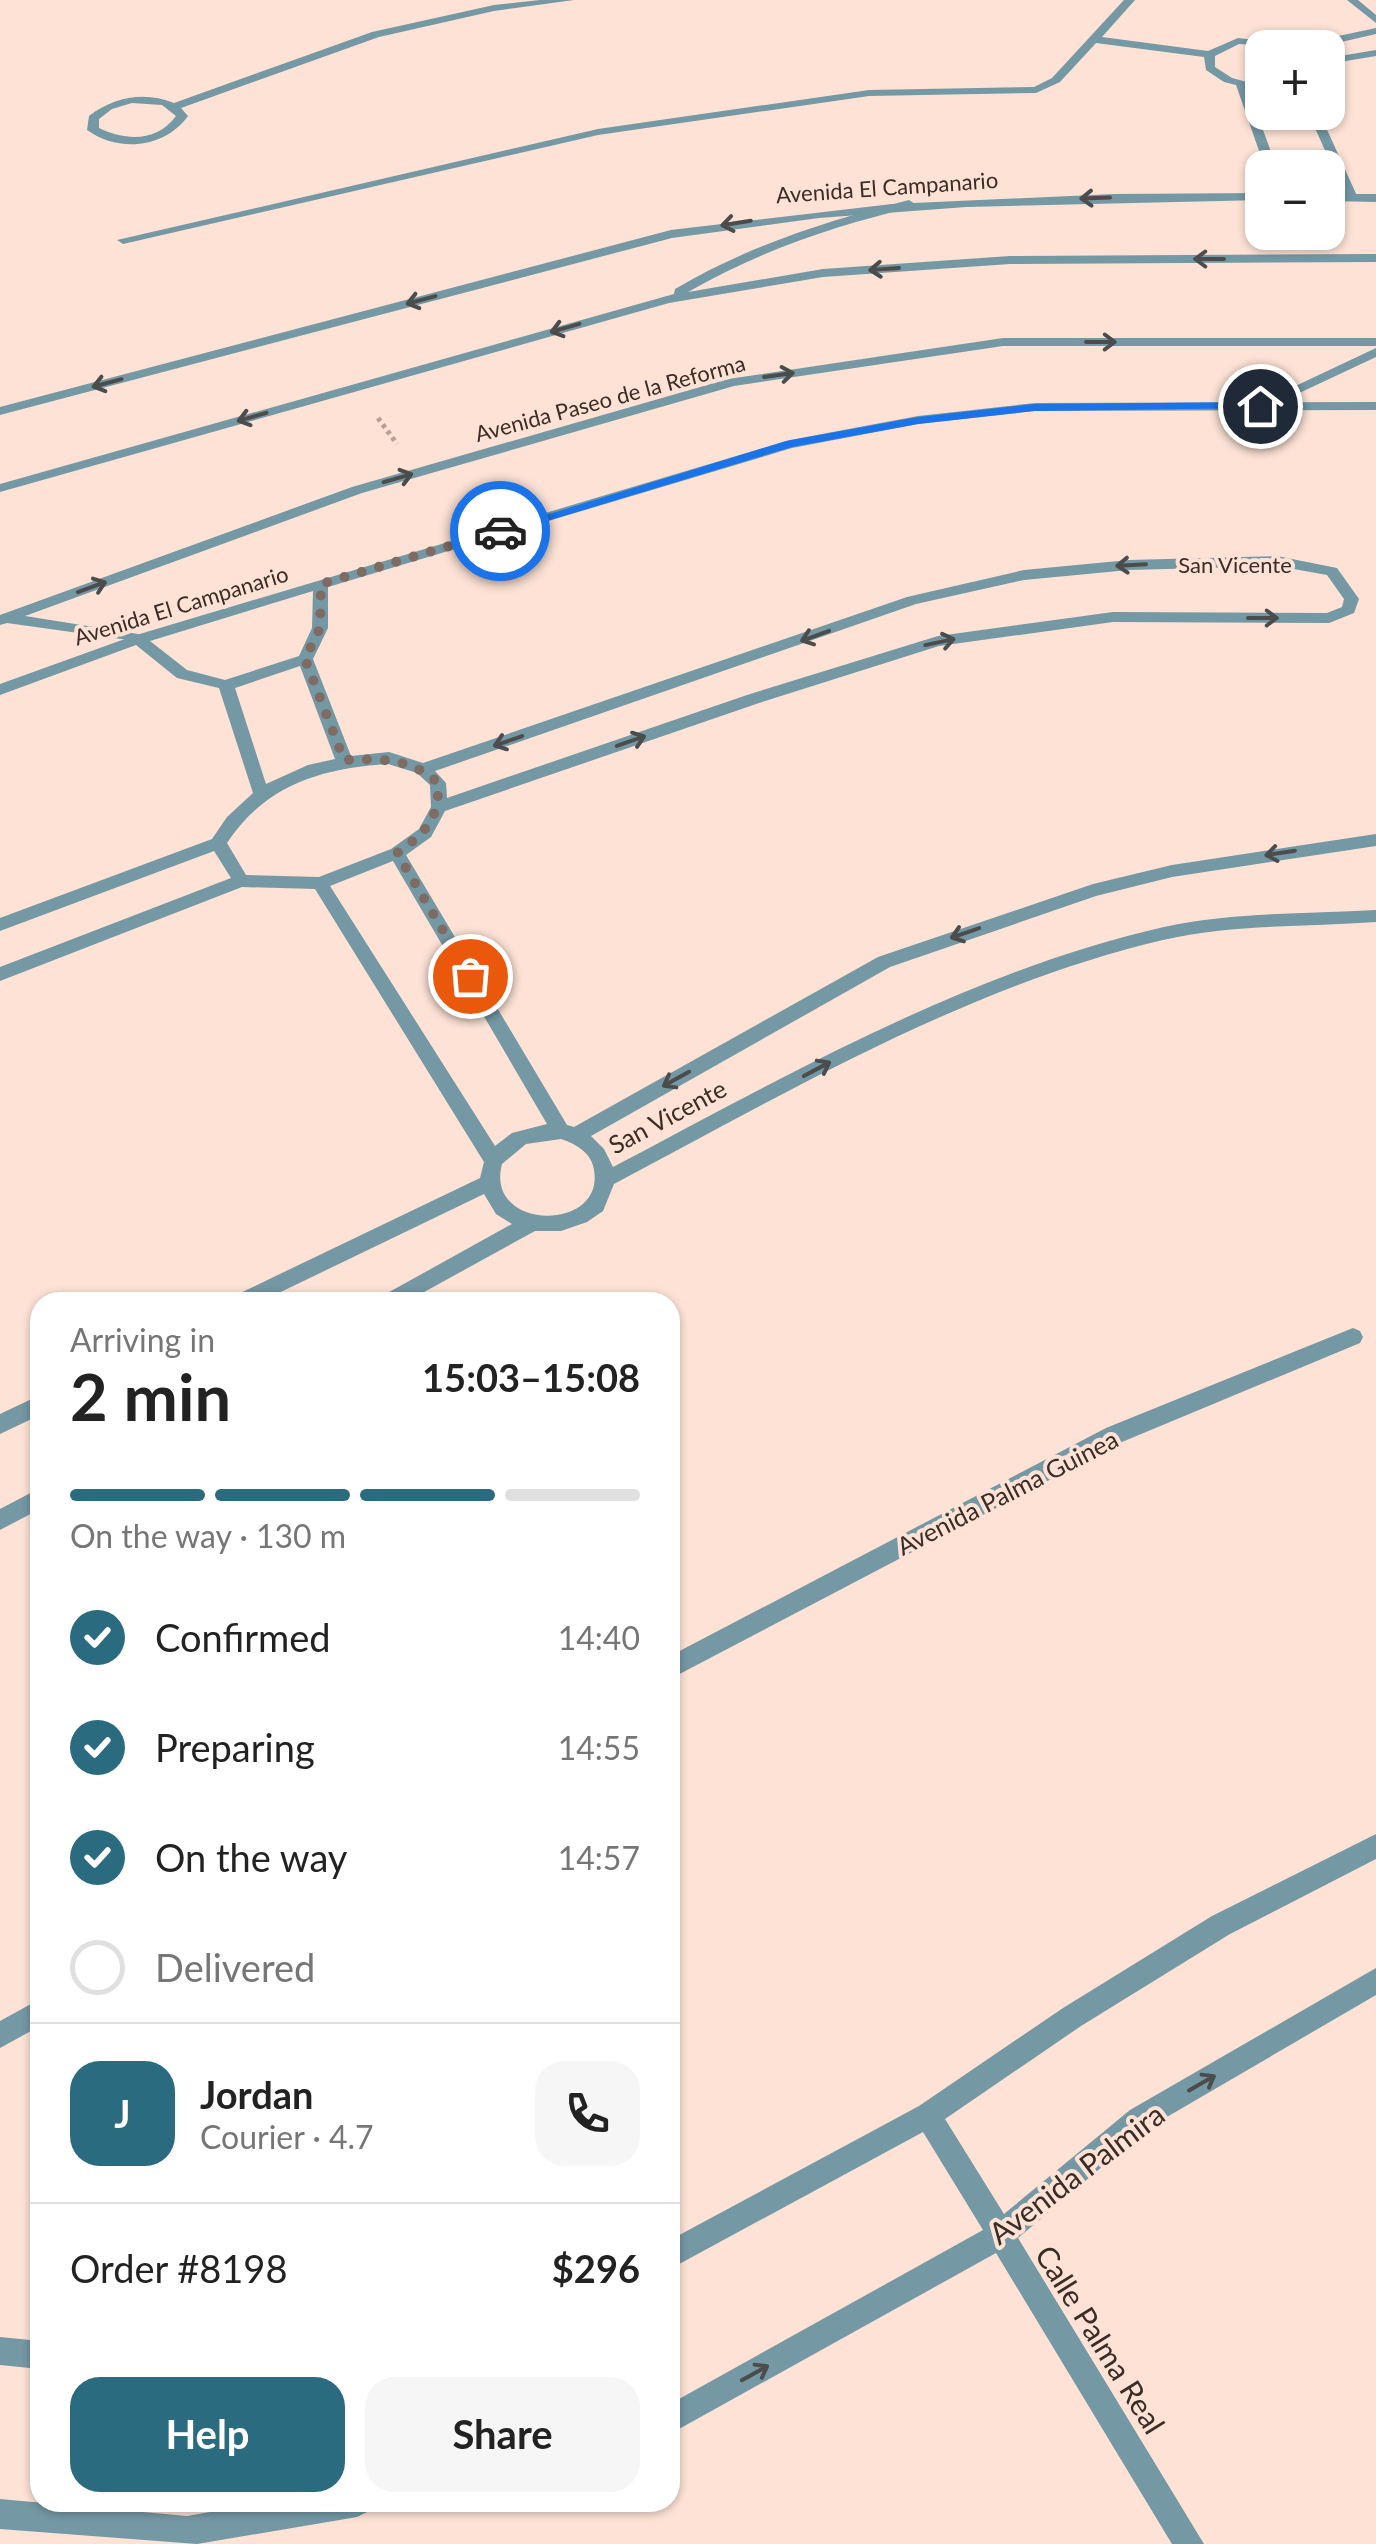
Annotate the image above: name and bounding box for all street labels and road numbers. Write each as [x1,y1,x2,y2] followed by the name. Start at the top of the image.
[775,166,999,208] street label: Avenida El Campanario
[472,349,748,447] street label: Avenida Paseo de la Reforma
[1178,551,1292,578] street label: San Vicente
[71,560,291,650] street label: Avenida El Campanario
[603,1072,731,1160] street label: San Vicente
[891,1423,1123,1561] street label: Avenida Palma Guinea
[981,2095,1171,2251] street label: Avenida Palmira
[1029,2238,1173,2440] street label: Calle Palma Real

